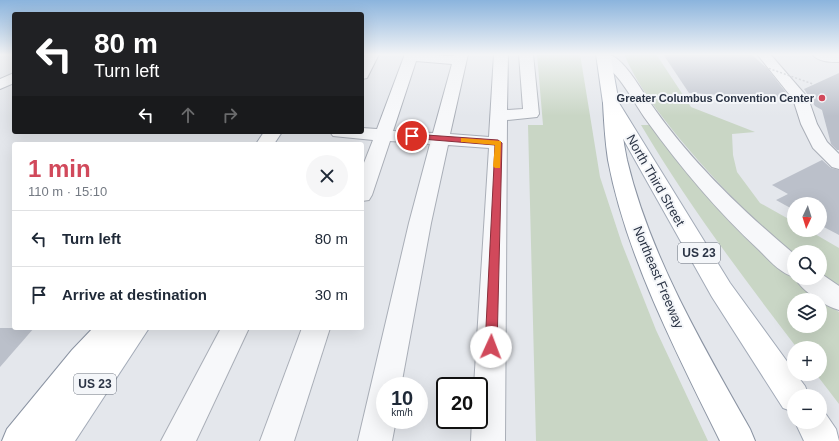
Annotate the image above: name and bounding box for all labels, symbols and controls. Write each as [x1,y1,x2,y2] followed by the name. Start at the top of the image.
[28,28,80,80] icon: left
[94,28,158,59] text: 80 m
[94,61,159,81] text: Turn left
[617,92,815,104] place label: Greater Columbus Convention Center
[817,93,827,103] marker: Greater Columbus Convention Center
[135,104,157,126] icon: left
[177,104,199,126] icon: ahead
[219,104,241,126] icon: right
[395,119,429,153] pin
[401,125,423,147] icon: arrive
[623,132,688,229] street label: North Third Street
[28,155,91,182] text: 1 min
[306,155,348,197] button: close
[28,184,107,199] text: 110 m · 15:10
[787,197,827,237] north arrow
[787,197,827,429] map controls
[630,224,687,331] street label: Northeast Freeway
[28,228,50,250] icon: left
[62,230,121,247] text: Turn left
[315,230,348,247] text: 80 m
[678,243,720,263] road number: US 23
[787,245,827,285] button: search
[28,284,50,306] icon: arrive
[62,286,207,303] text: Arrive at destination
[315,286,348,303] text: 30 m
[787,293,827,333] button: layers
[470,326,512,368] position arrow
[787,341,827,381] button: +
[74,374,116,394] road number: US 23
[436,377,488,429] speed limit sign: 20
[391,387,413,409] text: 10
[787,389,827,429] button: −
[391,407,413,418] text: km/h

